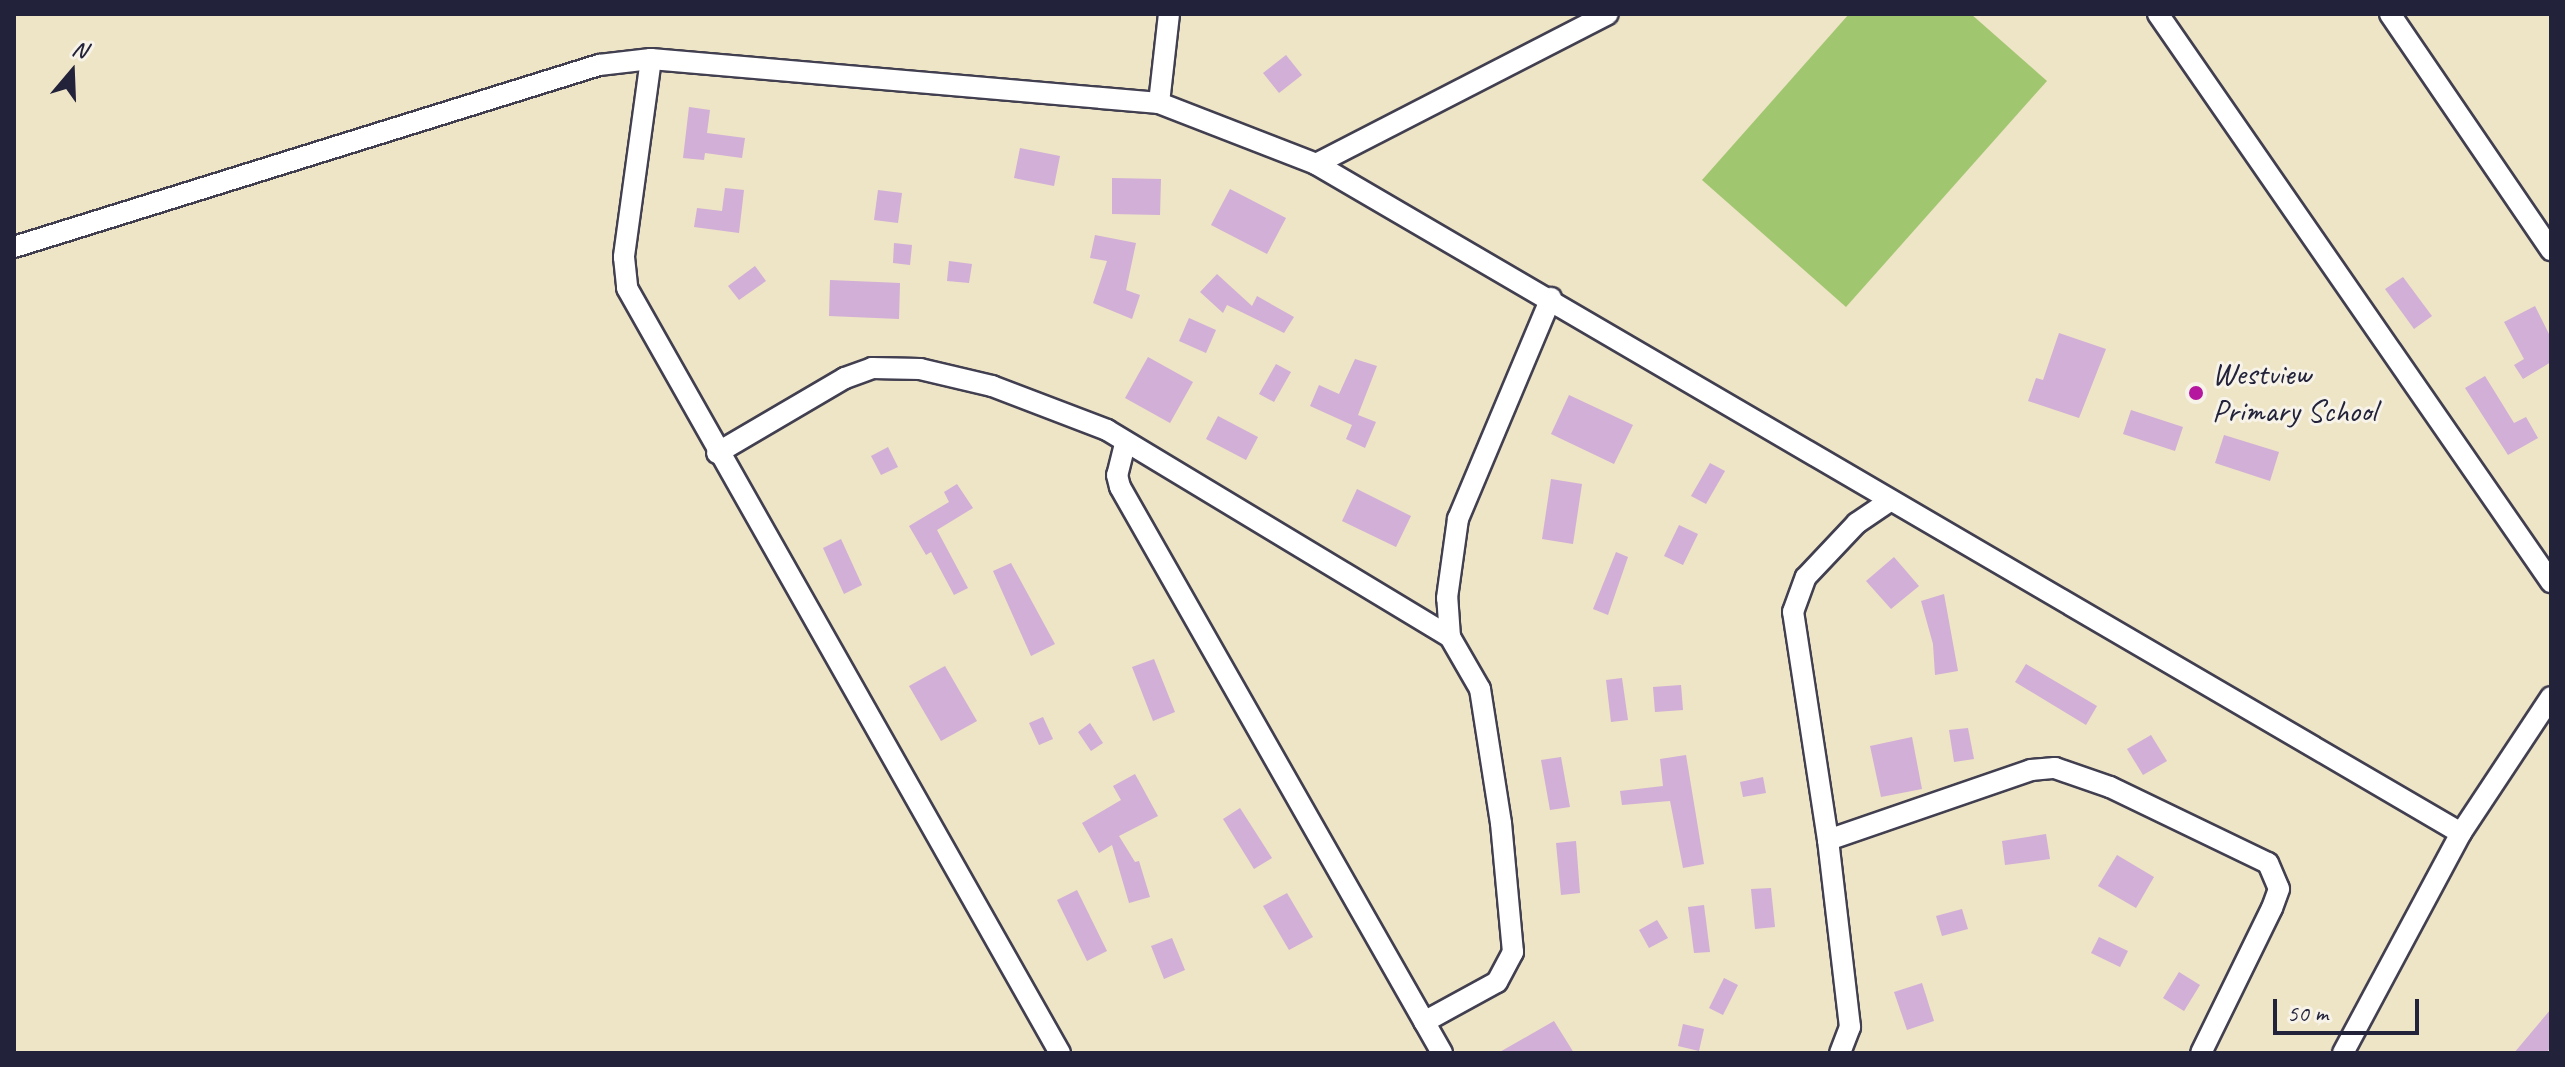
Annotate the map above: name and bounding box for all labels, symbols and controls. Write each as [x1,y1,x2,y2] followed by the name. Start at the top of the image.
[32,32,112,112] north arrow
[69,34,91,65] text: N
[2212,356,2376,431] place label: Westview Primary School
[2187,384,2205,402] marker: Westview Primary School
[2277,983,2423,1033] scale bar
[2287,998,2328,1028] text: 50 m

